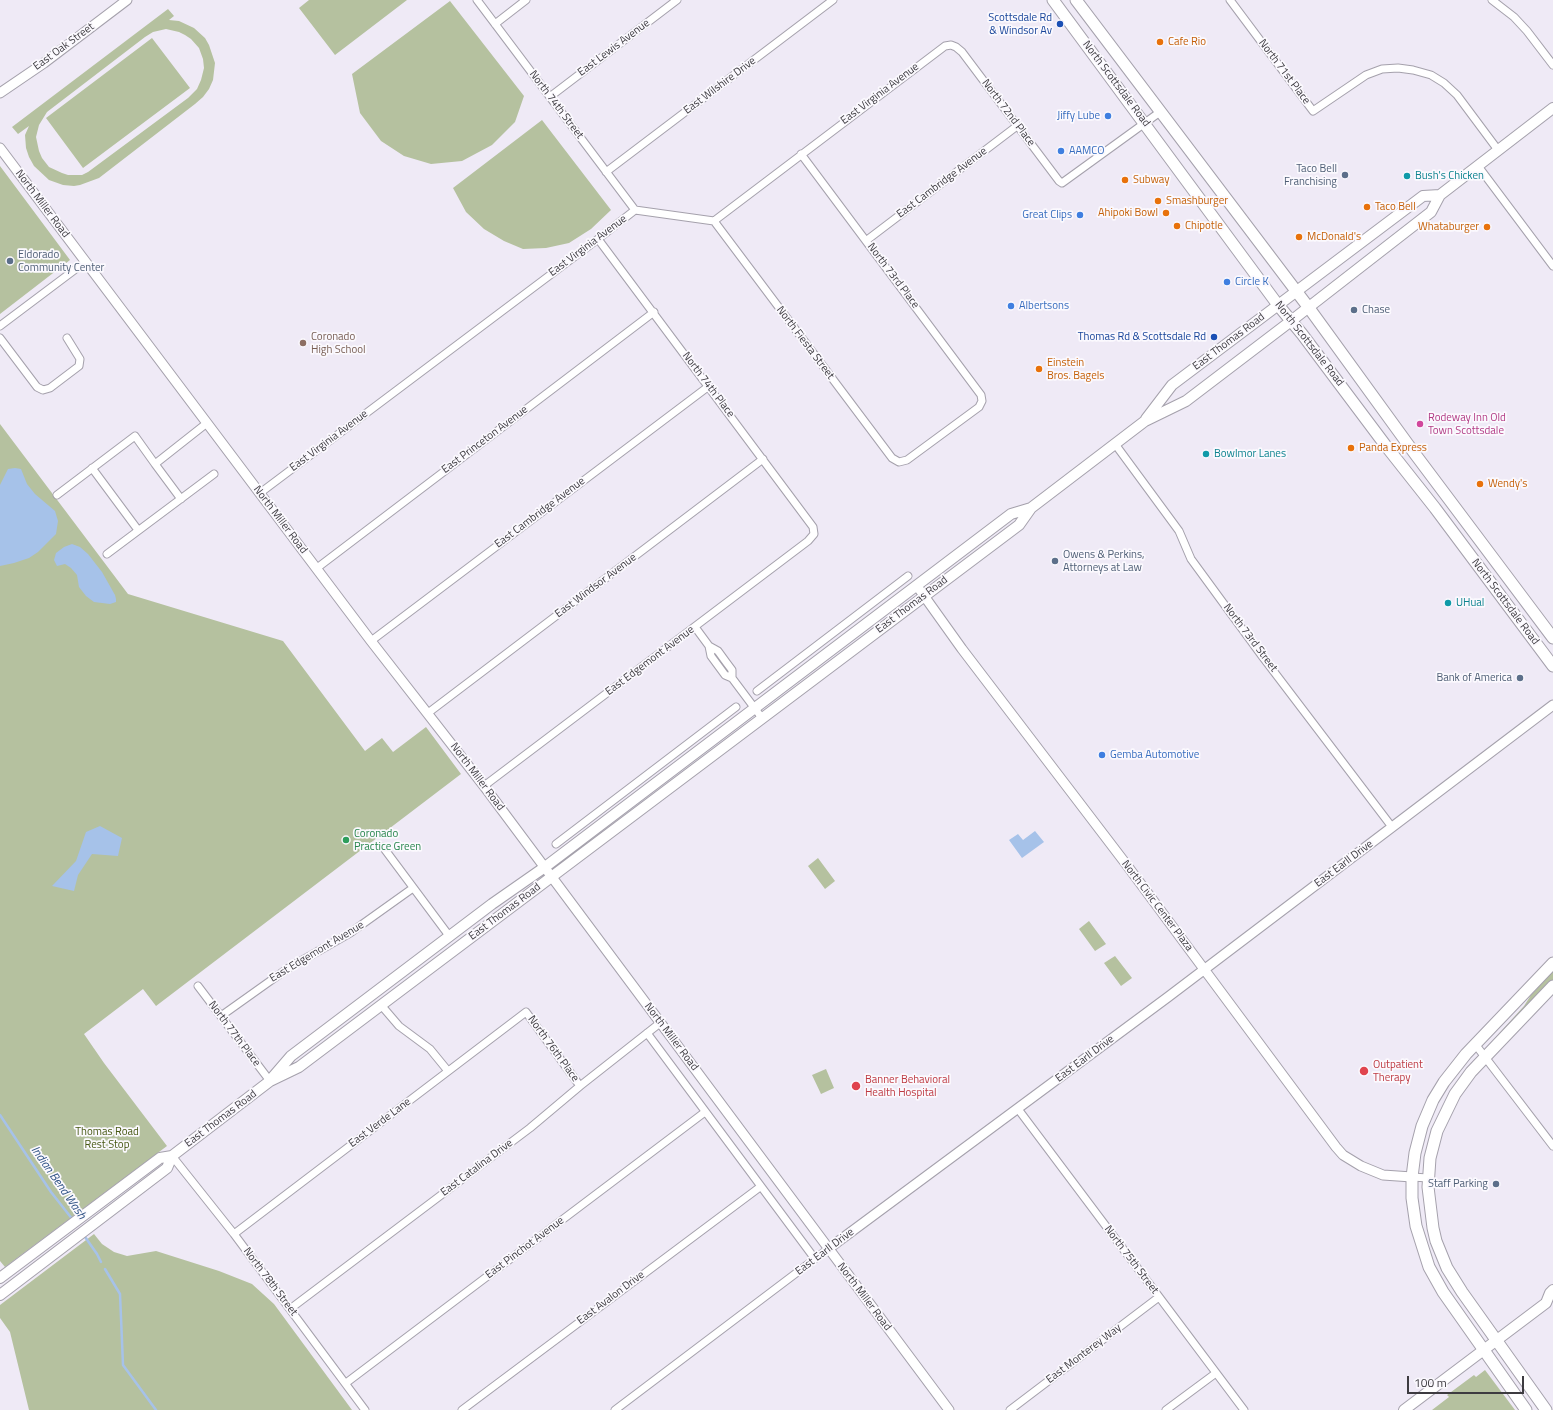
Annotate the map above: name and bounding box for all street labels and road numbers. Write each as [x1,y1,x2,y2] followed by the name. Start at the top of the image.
[576,17,652,79] street label: East Lewis Avenue
[31,21,97,73] street label: East Oak Street
[1255,37,1313,107] street label: North 71st Place
[1079,38,1153,130] street label: North Scottsdale Road
[681,55,759,117] street label: East Wilshire Drive
[838,60,922,128] street label: East Virginia Avenue
[526,68,586,142] street label: North 74th Street
[979,77,1037,149] street label: North 72nd Place
[894,145,990,221] street label: East Cambridge Avenue
[12,167,72,241] street label: North Miller Road
[546,212,630,280] street label: East Virginia Avenue
[864,241,922,311] street label: North 73rd Place
[1272,299,1346,389] street label: North Scottsdale Road
[773,304,837,382] street label: North Fiesta Street
[1190,311,1268,373] street label: East Thomas Road
[679,350,737,420] street label: North 74th Place
[439,403,531,477] street label: East Princeton Avenue
[287,407,371,475] street label: East Virginia Avenue
[492,475,588,551] street label: East Cambridge Avenue
[250,483,310,557] street label: North Miller Road
[553,551,639,621] street label: East Windsor Avenue
[1468,556,1542,648] street label: North Scottsdale Road
[873,574,951,636] street label: East Thomas Road
[1220,601,1280,675] street label: North 73rd Street
[603,623,697,699] street label: East Edgemont Avenue
[447,740,507,814] street label: North Miller Road
[1312,838,1376,890] street label: East Earll Drive
[1118,858,1196,954] street label: North Civic Center Plaza
[466,881,544,943] street label: East Thomas Road
[267,919,367,985] street label: East Edgemont Avenue
[205,999,263,1069] street label: North 77th Place
[641,1000,701,1074] street label: North Miller Road
[525,1013,581,1085] street label: North 76th Place
[1053,1033,1117,1085] street label: East Earll Drive
[182,1088,260,1150] street label: East Thomas Road
[346,1095,414,1151] street label: East Verde Lane
[438,1137,516,1199] street label: East Catalina Drive
[483,1214,567,1282] street label: East Pinchot Avenue
[1101,1223,1161,1297] street label: North 75th Street
[793,1226,857,1278] street label: East Earll Drive
[240,1245,300,1319] street label: North 78th Street
[834,1260,894,1334] street label: North Miller Road
[575,1268,647,1328] street label: East Avalon Drive
[1044,1321,1124,1387] street label: East Monterey Way

